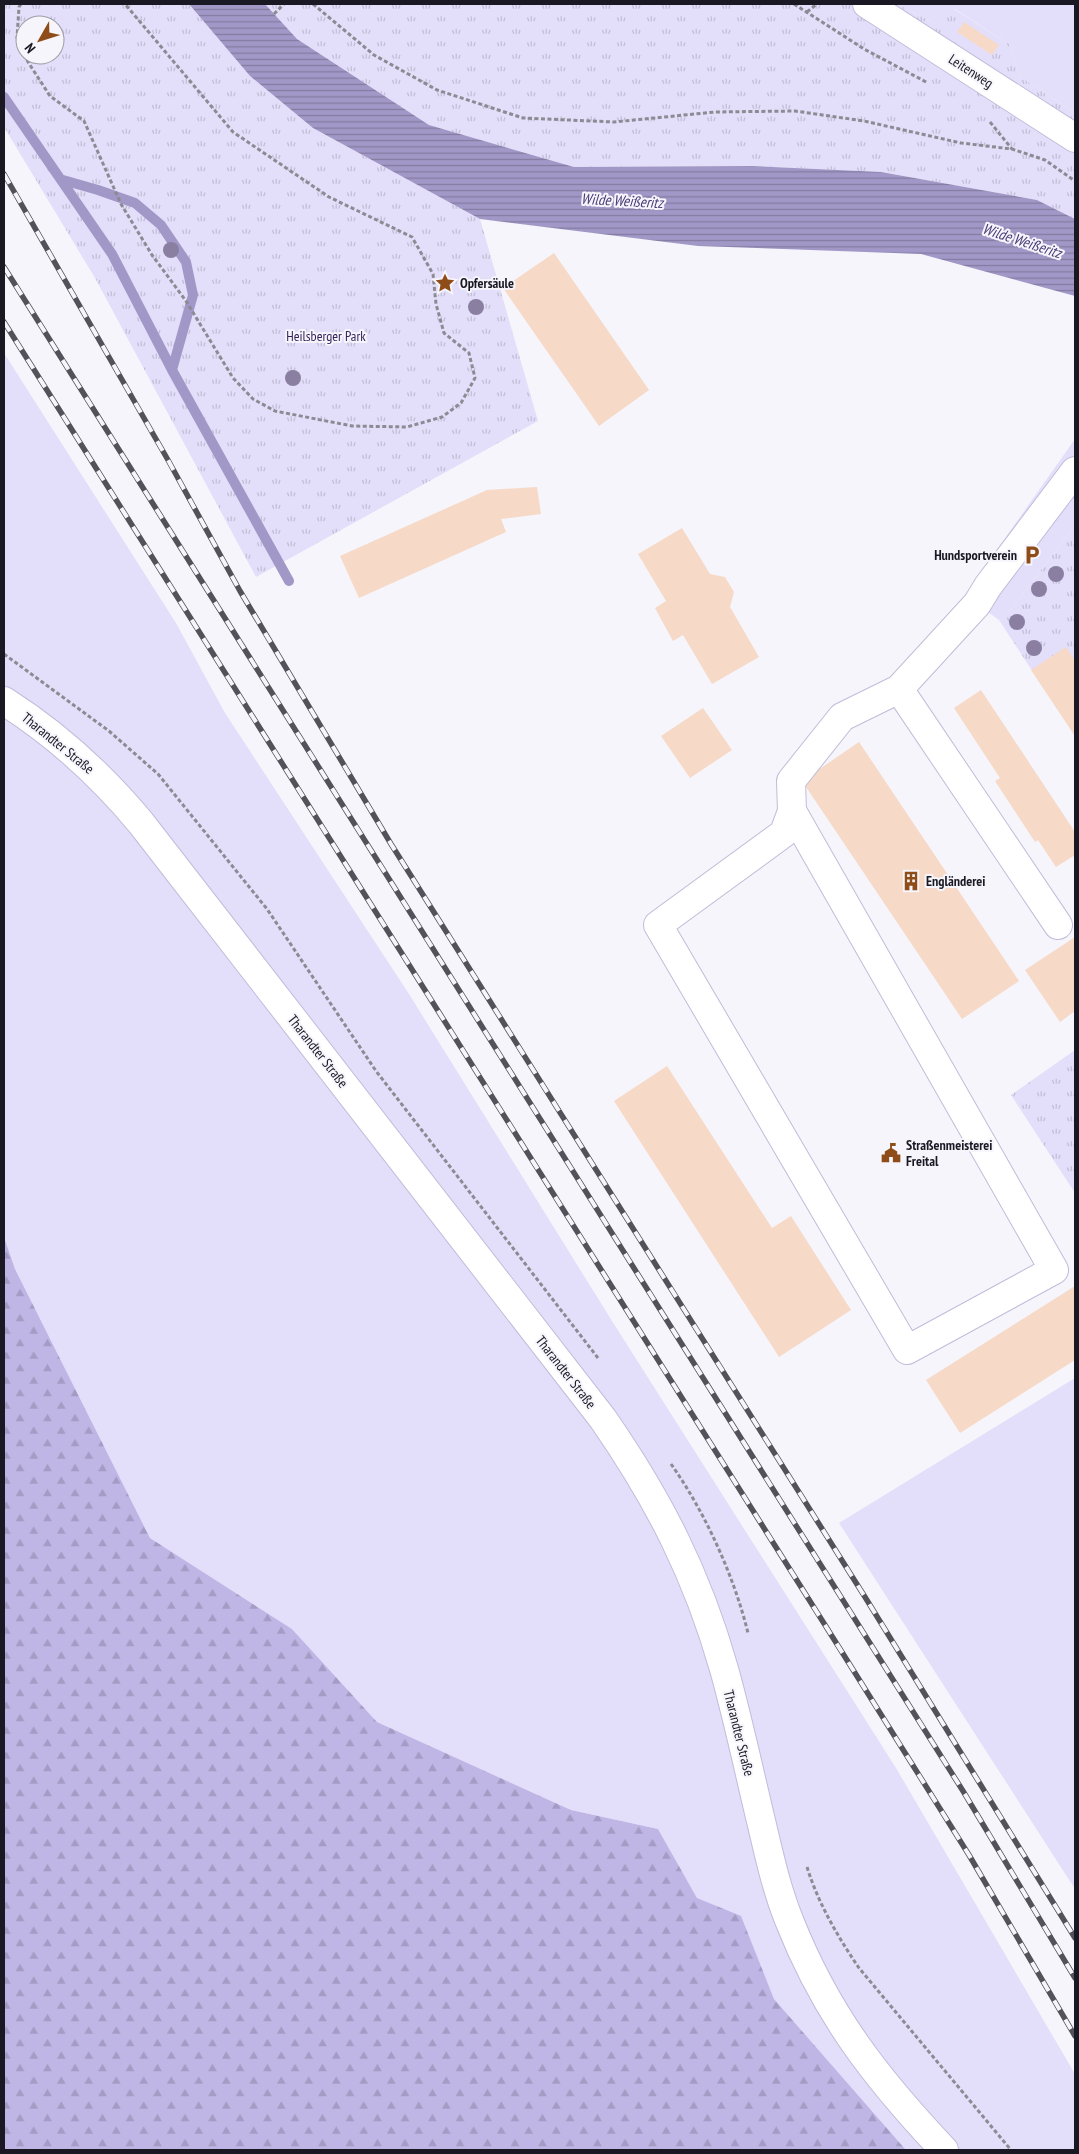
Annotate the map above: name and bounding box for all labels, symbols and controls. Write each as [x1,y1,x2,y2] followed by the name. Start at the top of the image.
[15,15,65,65] north arrow
[21,40,39,57] text: N
[945,50,997,92] street label: Leitenweg
[581,189,665,212] water label: Wilde Weißeritz
[980,219,1066,263] water label: Wilde Weißeritz
[434,272,456,294] place icon: Opfersäule
[460,274,514,292] place label: Opfersäule
[286,327,366,345] park label: Heilsberger Park
[1021,544,1043,566] parking icon: Hundsportverein
[934,546,1017,564] place label: Hundsportverein
[18,708,98,778] street label: Tharandter Straße
[900,870,922,892] building icon: Engländerei
[926,872,985,890] place label: Engländerei
[284,1011,352,1091] street label: Tharandter Straße
[906,1136,993,1170] place label: Straßenmeisterei Freital
[880,1142,902,1164] public building icon: Straßenmeisterei Freital
[532,1332,600,1412] street label: Tharandter Straße
[720,1688,758,1778] street label: Tharandter Straße

